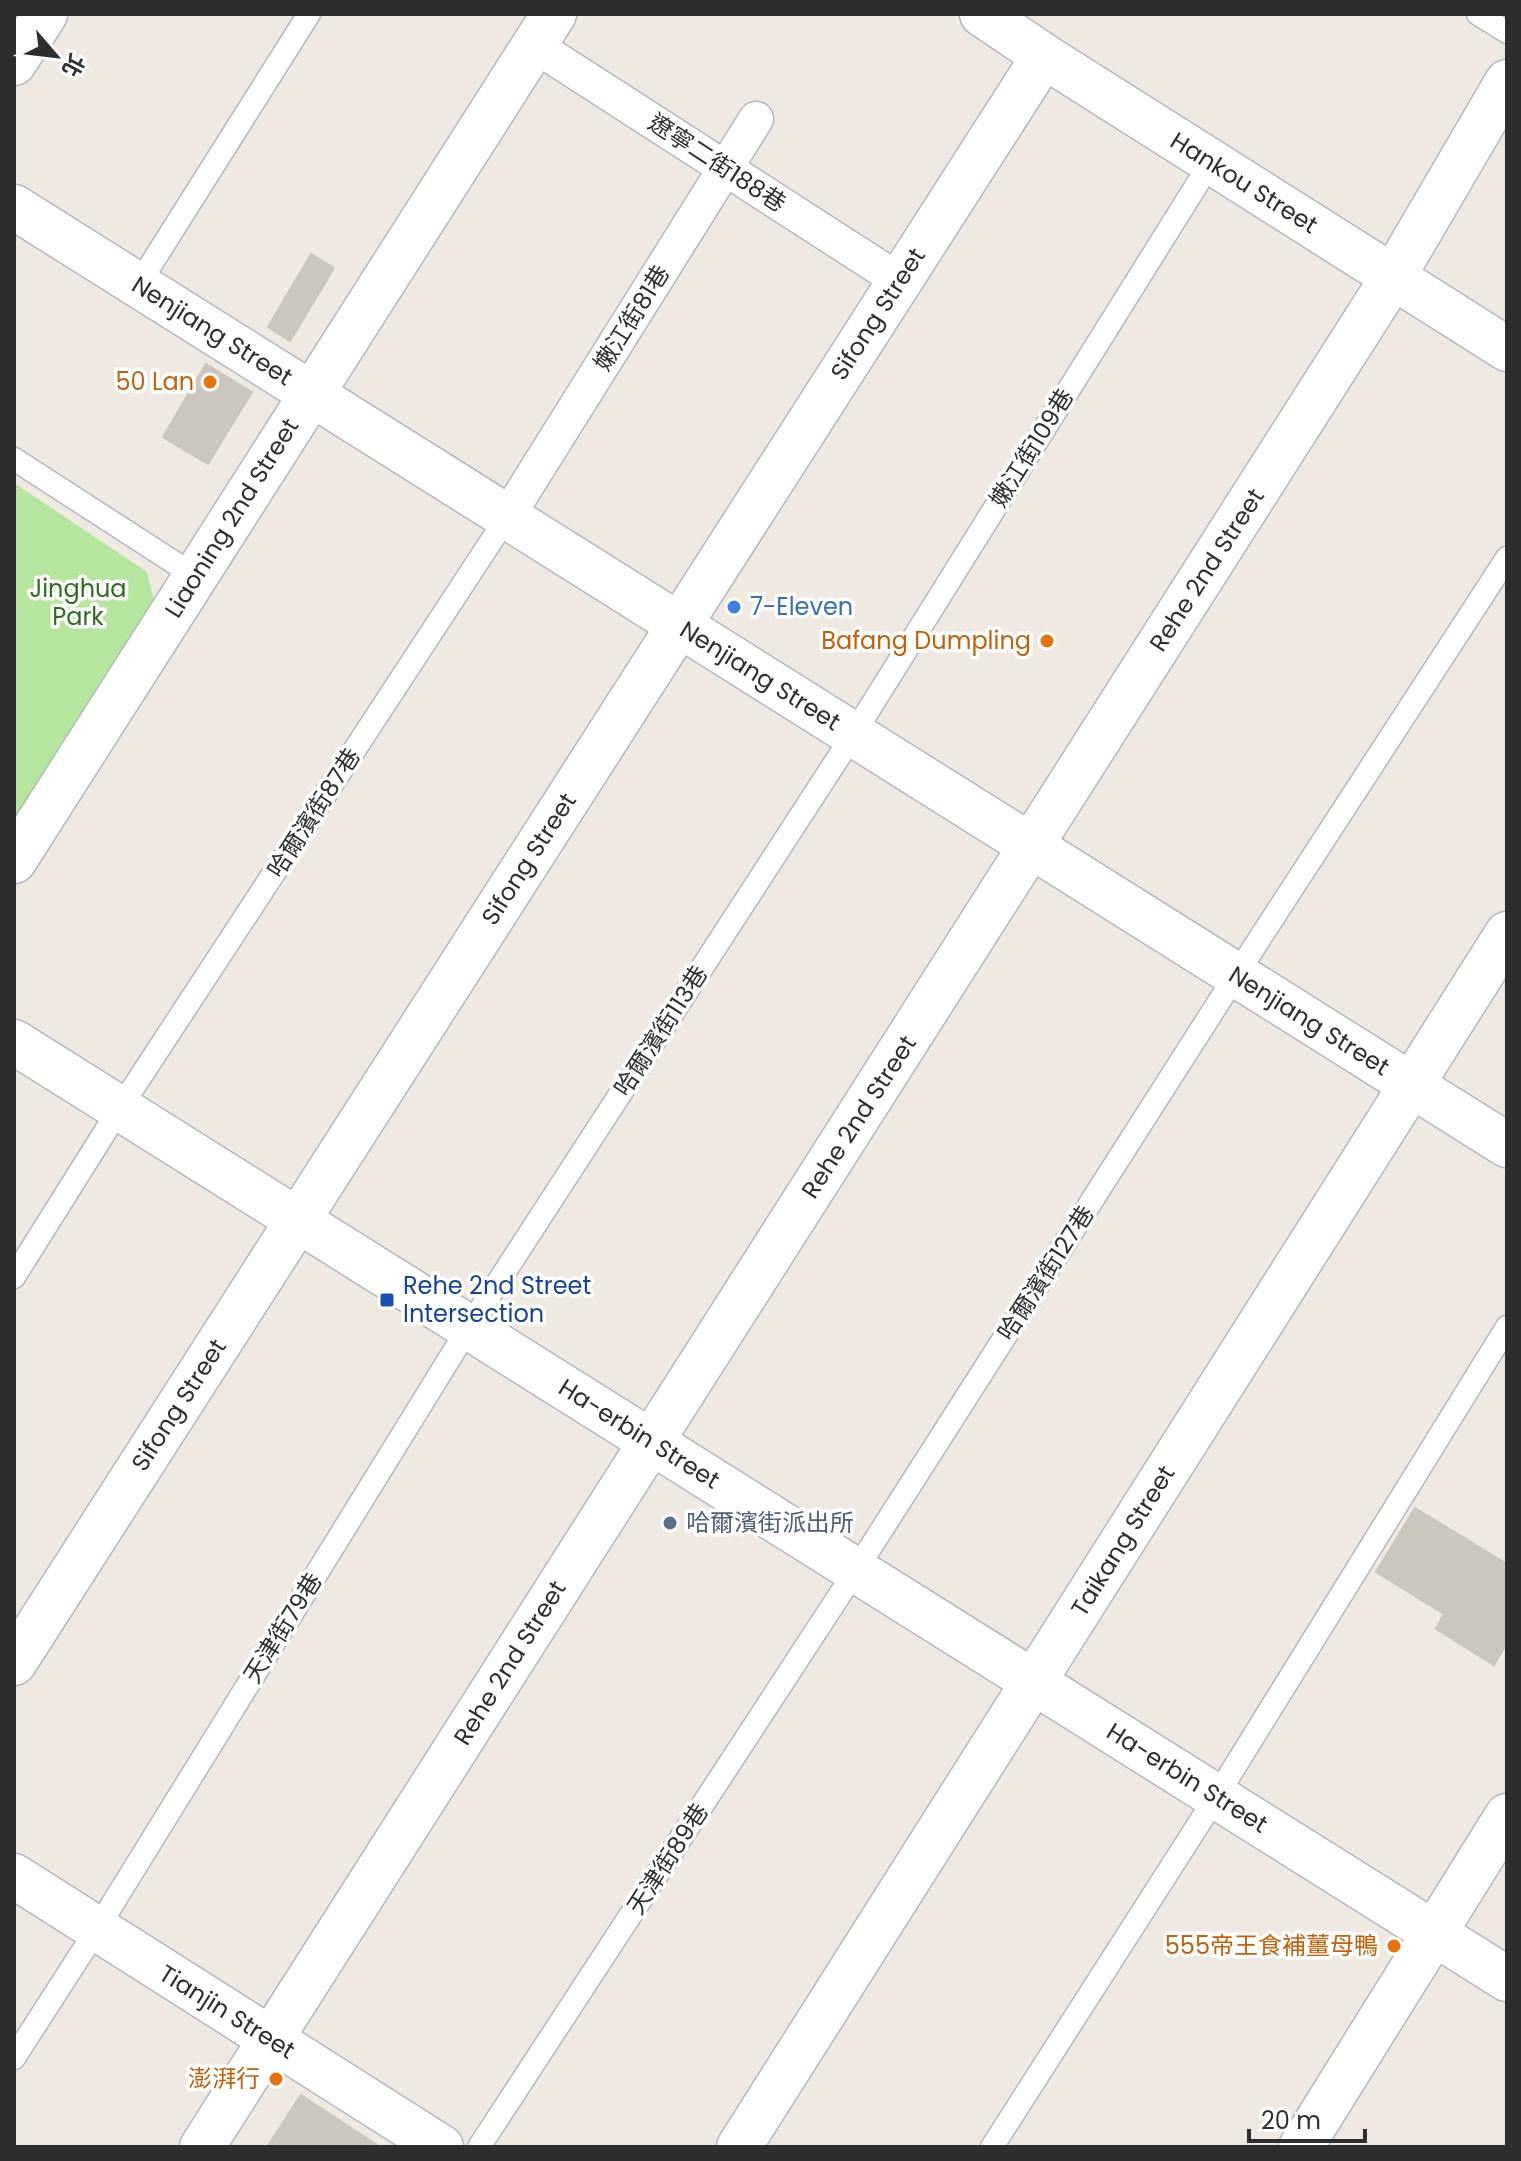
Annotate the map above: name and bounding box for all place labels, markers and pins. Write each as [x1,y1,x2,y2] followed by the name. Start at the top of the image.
[115,365,194,398] place label: 50 Lan
[201,373,219,391] marker: 50 Lan
[750,590,853,623] place label: 7-Eleven
[725,598,743,616] marker: 7-Eleven
[821,624,1031,657] place label: Bafang Dumpling
[1038,632,1056,650] marker: Bafang Dumpling
[403,1269,591,1330] place label: Rehe 2nd Street Intersection
[378,1291,396,1309] marker: Rehe 2nd Street Intersection
[686,1506,854,1539] place label: 哈爾濱街派出所
[661,1514,679,1532] marker: 哈爾濱街派出所
[1165,1929,1378,1962] place label: 555帝王食補薑母鴨
[1385,1937,1403,1955] marker: 555帝王食補薑母鴨
[188,2062,260,2095] place label: 澎湃行
[267,2070,285,2088] marker: 澎湃行

